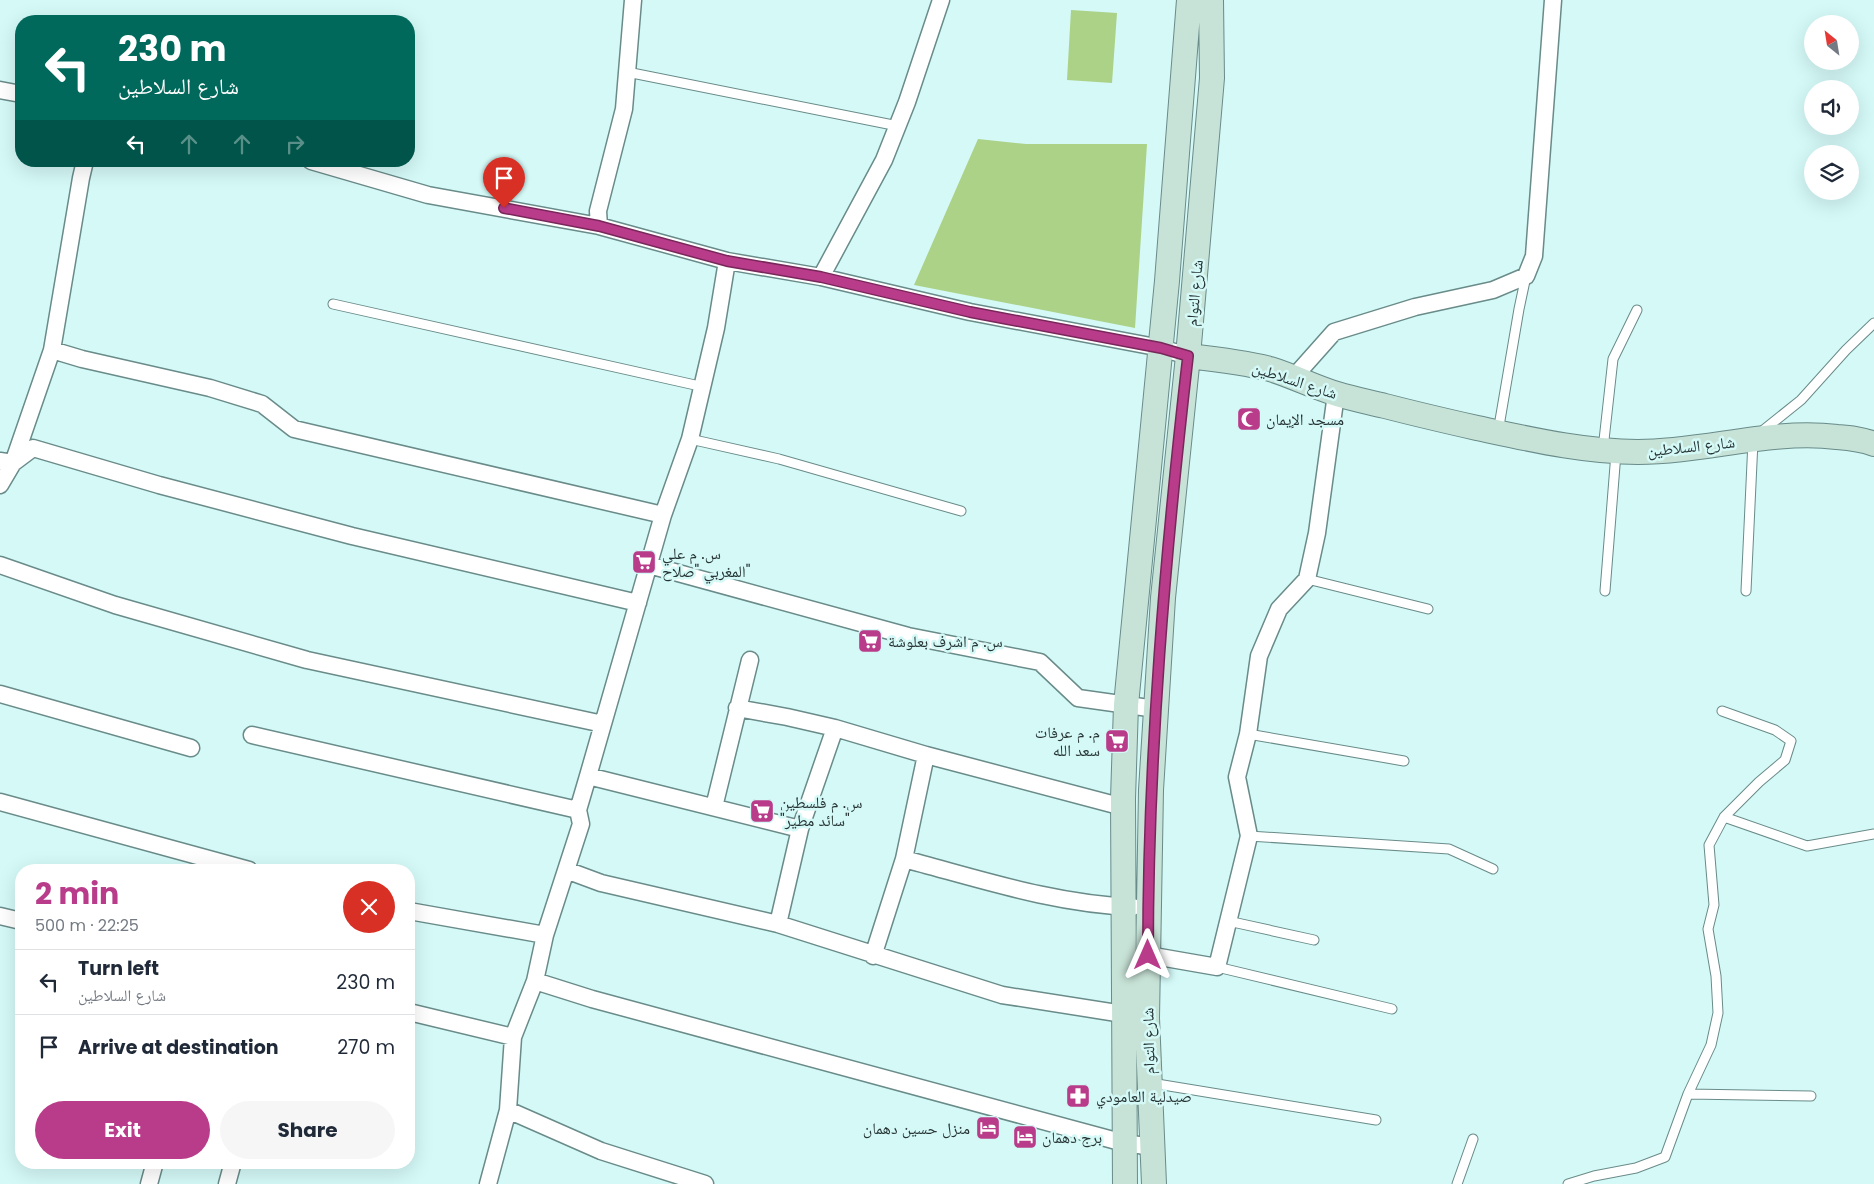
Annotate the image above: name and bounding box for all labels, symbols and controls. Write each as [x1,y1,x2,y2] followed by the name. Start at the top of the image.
[1804,15,1859,70] north arrow
[1804,15,1859,200] map controls
[118,24,226,73] text: 230 m
[35,35,100,100] icon: left
[118,71,239,102] text: شارع السلاطين
[1804,80,1859,135] button: sound
[122,130,150,158] icon: left
[175,130,203,158] icon: ahead
[228,130,256,158] icon: ahead
[281,130,309,158] icon: right
[1804,145,1859,200] button: layers
[483,157,525,208] pin
[490,164,518,192] icon: arrive
[1180,259,1209,327] street label: شارع التوام
[1249,356,1340,405] street label: شارع السلاطين
[1236,406,1262,432] mosque icon: مسجد الإيمان
[1266,408,1344,431] place label: مسجد الإيمان
[1646,430,1736,463] street label: شارع السلاطين
[662,542,751,584] place label: س. م علي المغربي "صلاح"
[631,549,657,575] supermarket icon: س. م علي المغربي "صلاح"
[857,628,883,654] supermarket icon: س. م اشرف بعلوشة
[888,630,1003,653] place label: س. م اشرف بعلوشة
[1035,721,1100,762] place label: م. م عرفات سعد الله
[1104,728,1130,754] supermarket icon: م. م عرفات سعد الله
[780,791,862,832] place label: س. م فلسطين "سائد مطير"
[749,798,775,824] supermarket icon: س. م فلسطين "سائد مطير"
[35,872,119,915] text: 2 min
[343,881,395,933] button: close
[35,914,139,937] text: 500 m · 22:25
[1121,928,1173,980] position arrow
[78,955,159,982] text: Turn left
[35,968,63,996] icon: left
[336,969,395,996] text: 230 m
[78,984,166,1007] text: شارع السلاطين
[1136,1007,1161,1075] street label: شارع التوام
[35,1033,63,1061] icon: arrive
[78,1034,279,1061] text: Arrive at destination
[337,1034,395,1061] text: 270 m
[1065,1083,1091,1109] pharmacy icon: صيدلية العامودي
[1096,1085,1192,1109] place label: صيدلية العامودي
[35,1101,210,1159] button: Exit
[220,1101,395,1159] button: Share
[975,1115,1001,1141] hotel icon: منزل حسين دهمان
[863,1117,970,1140] place label: منزل حسين دهمان
[1012,1124,1038,1150] hotel icon: برج دهمان
[1042,1126,1102,1149] place label: برج دهمان

